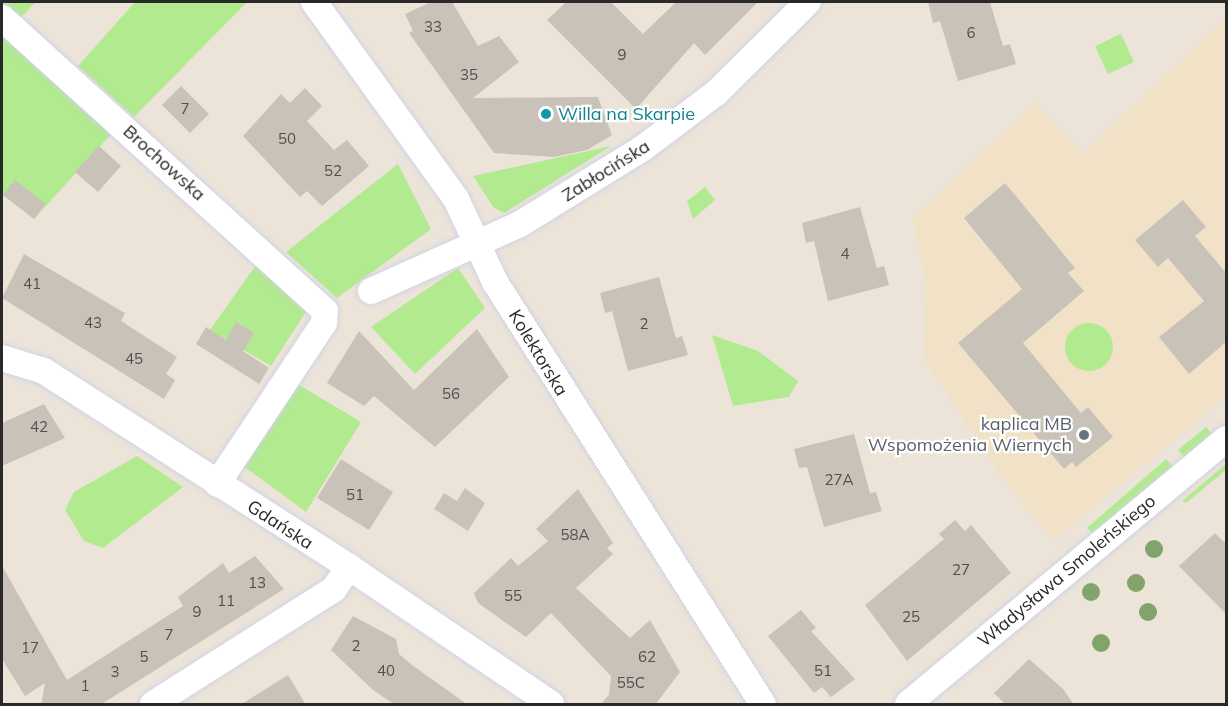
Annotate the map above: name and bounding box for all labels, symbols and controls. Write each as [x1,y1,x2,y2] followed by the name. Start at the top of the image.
[424,18,442,36] house number: 33
[967,24,975,42] house number: 6
[618,46,626,64] house number: 9
[460,66,478,84] house number: 35
[181,100,189,118] house number: 7
[558,103,695,125] place label: Willa na Skarpie
[539,107,553,121] marker: Willa na Skarpie
[119,121,209,205] street label: Brochowska
[278,130,296,148] house number: 50
[558,136,654,206] street label: Zabłocińska
[324,162,342,180] house number: 52
[841,245,849,263] house number: 4
[23,275,41,293] house number: 41
[504,306,572,400] street label: Kolektorska
[84,314,102,332] house number: 43
[640,315,648,333] house number: 2
[125,350,143,368] house number: 45
[442,385,460,403] house number: 56
[868,414,1072,456] place label: kaplica MB Wspomożenia Wiernych
[30,418,48,436] house number: 42
[1077,428,1091,442] marker: kaplica MB Wspomożenia Wiernych
[824,471,854,489] house number: 27A
[346,486,364,504] house number: 51
[974,490,1160,652] street label: Władysława Smoleńskiego
[243,496,317,554] street label: Gdańska
[560,526,590,544] house number: 58A
[952,561,970,579] house number: 27
[248,574,266,592] house number: 13
[504,587,522,605] house number: 55
[217,592,235,610] house number: 11
[193,603,201,621] house number: 9
[902,608,920,626] house number: 25
[165,626,173,644] house number: 7
[352,637,360,655] house number: 2
[21,639,39,657] house number: 17
[140,648,148,666] house number: 5
[638,648,656,666] house number: 62
[377,662,395,680] house number: 40
[814,662,832,680] house number: 51
[111,663,119,681] house number: 3
[617,674,645,692] house number: 55C
[81,677,89,695] house number: 1

